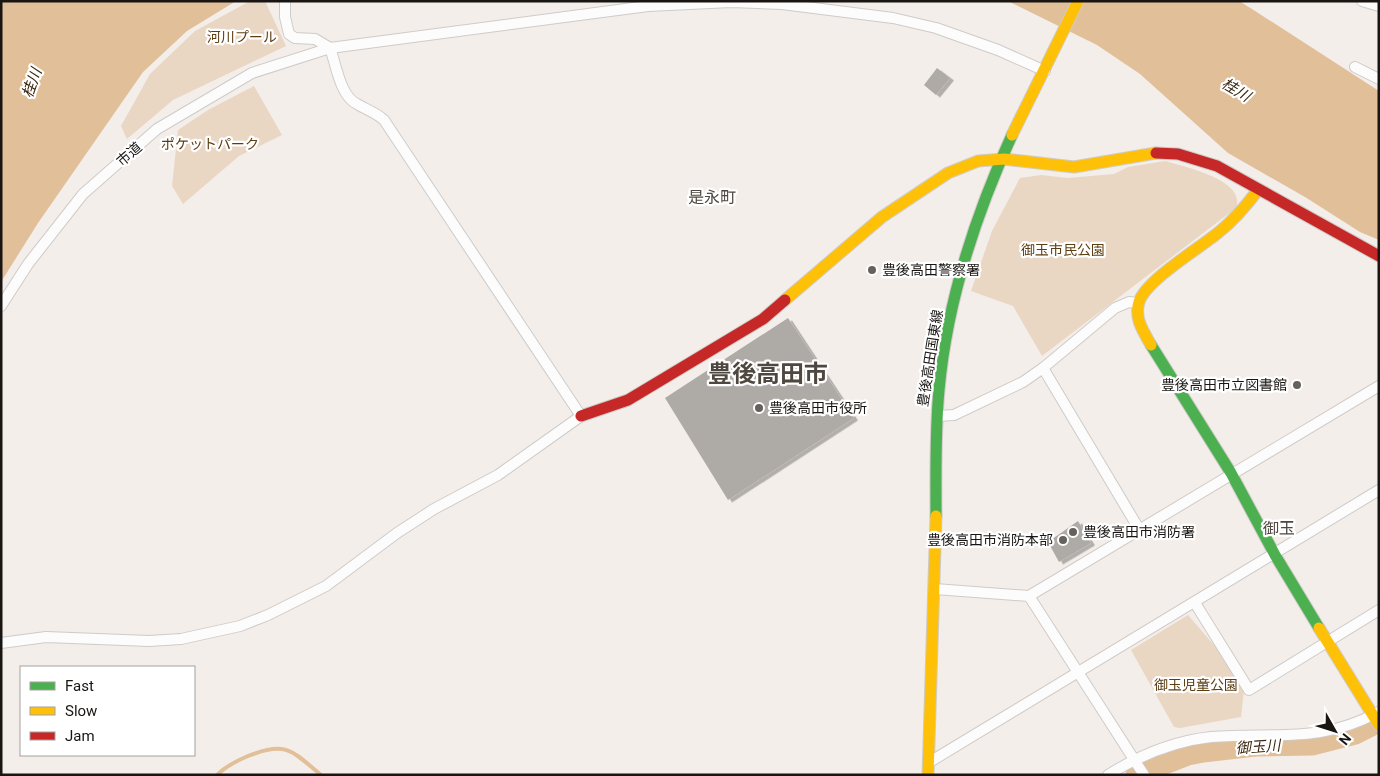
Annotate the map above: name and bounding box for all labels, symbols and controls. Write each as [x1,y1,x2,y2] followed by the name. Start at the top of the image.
[207,29,277,45] park label: 河川プール
[19,64,46,100] water label: 桂川
[1219,75,1255,106] water label: 桂川
[161,136,259,152] park label: ポケットパーク
[113,139,145,169] street label: 市道
[688,188,736,207] district label: 是永町
[1021,242,1105,258] park label: 御玉市民公園
[882,262,980,278] place label: 豊後高田警察署
[866,264,878,276] marker: 豊後高田警察署
[914,308,946,408] street label: 豊後高田国東線
[708,360,828,388] district label: 豊後高田市
[1161,377,1287,393] place label: 豊後高田市立図書館
[1291,379,1303,391] marker: 豊後高田市立図書館
[769,400,867,416] place label: 豊後高田市役所
[753,402,765,414] marker: 豊後高田市役所
[1263,519,1295,538] district label: 御玉
[1083,524,1195,540] place label: 豊後高田市消防署
[1067,526,1079,538] marker: 豊後高田市消防署
[927,532,1053,548] place label: 豊後高田市消防本部
[1057,534,1069,546] marker: 豊後高田市消防本部
[20,666,195,756] legend
[65,677,94,695] text: Fast
[1154,677,1238,693] park label: 御玉児童公園
[65,702,97,720] text: Slow
[1310,706,1360,756] north arrow
[65,727,95,745] text: Jam
[1336,730,1354,748] text: N
[1235,736,1283,758] water label: 御玉川

